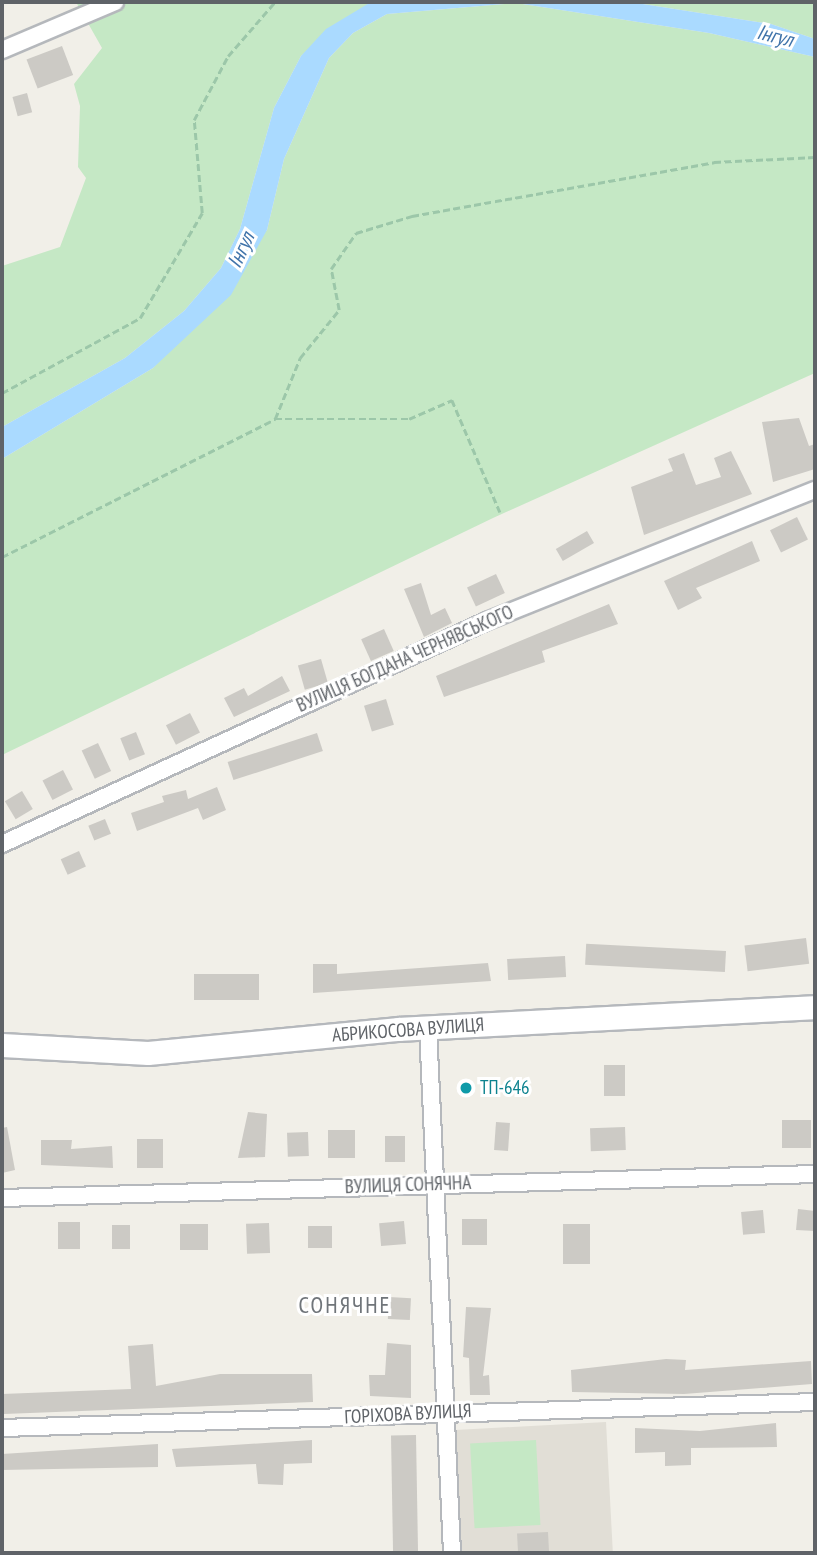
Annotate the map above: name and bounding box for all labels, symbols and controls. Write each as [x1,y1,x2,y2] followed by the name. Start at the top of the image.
[754,19,796,53] water label: Інгул
[222,228,260,272] water label: Інгул
[293,601,517,717] street label: ВУЛИЦЯ БОГДАНА ЧЕРНЯВСЬКОГО
[331,1013,485,1047] street label: АБРИКОСОВА ВУЛИЦЯ
[480,1077,530,1099] place label: ТП-646
[458,1080,474,1096] marker: ТП-646
[344,1171,472,1199] street label: ВУЛИЦЯ СОНЯЧНА
[299,1291,391,1319] district label: СОНЯЧНЕ
[344,1399,472,1429] street label: ГОРІХОВА ВУЛИЦЯ

